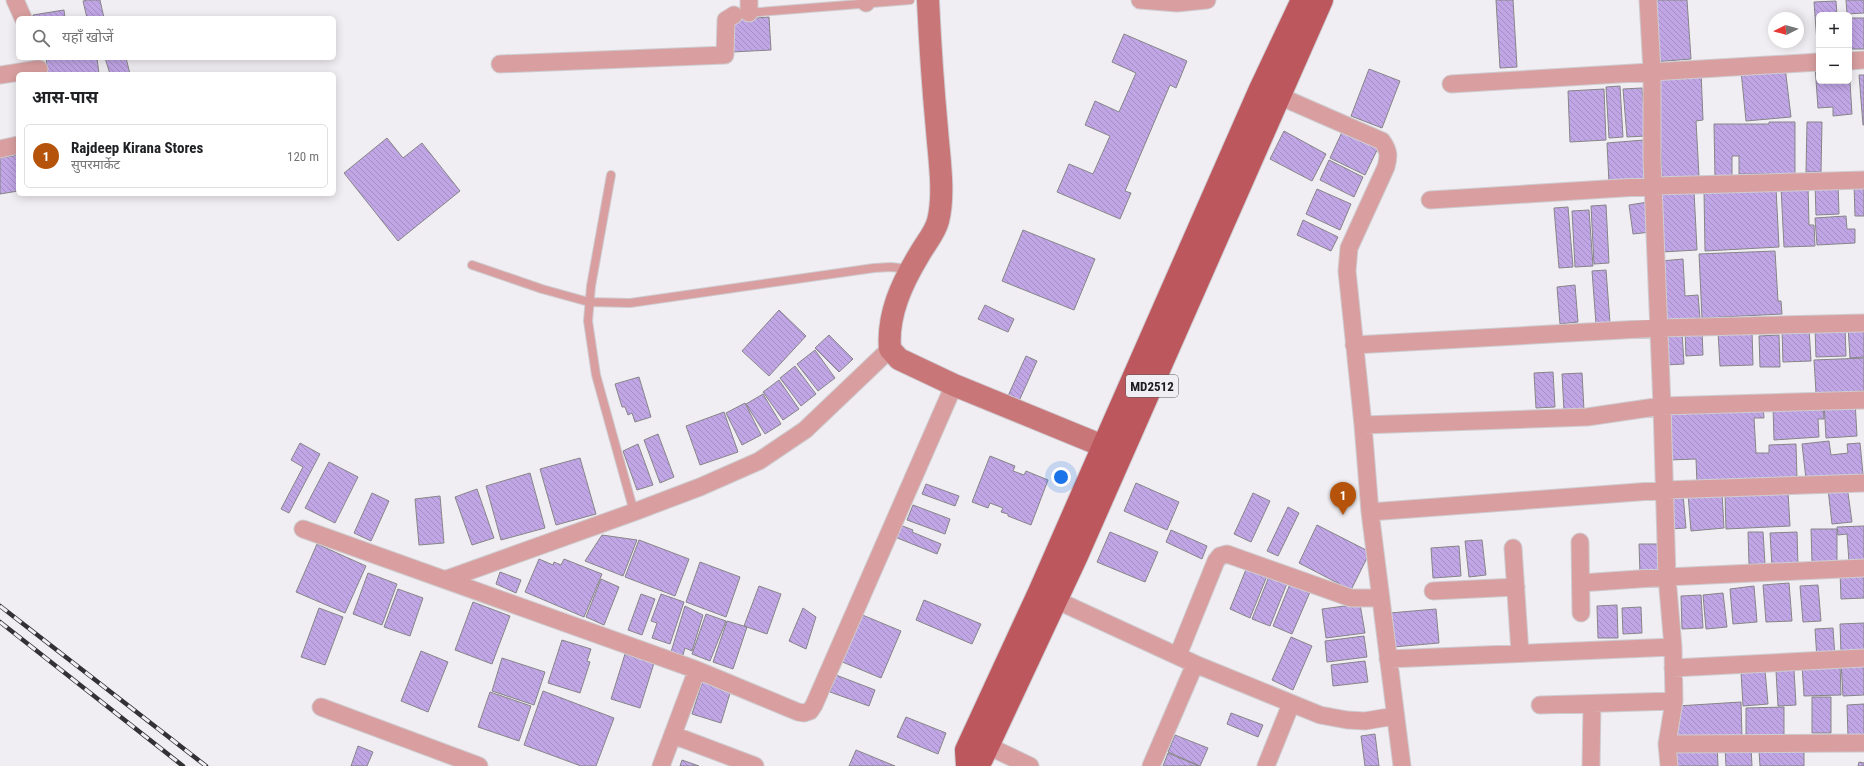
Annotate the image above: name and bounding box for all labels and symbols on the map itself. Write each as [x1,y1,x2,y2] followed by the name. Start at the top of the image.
[1768,12,1804,48] north arrow
[1126,375,1178,397] road number: MD2512
[1051,467,1071,487] your location
[1330,482,1356,515] pin: 1

